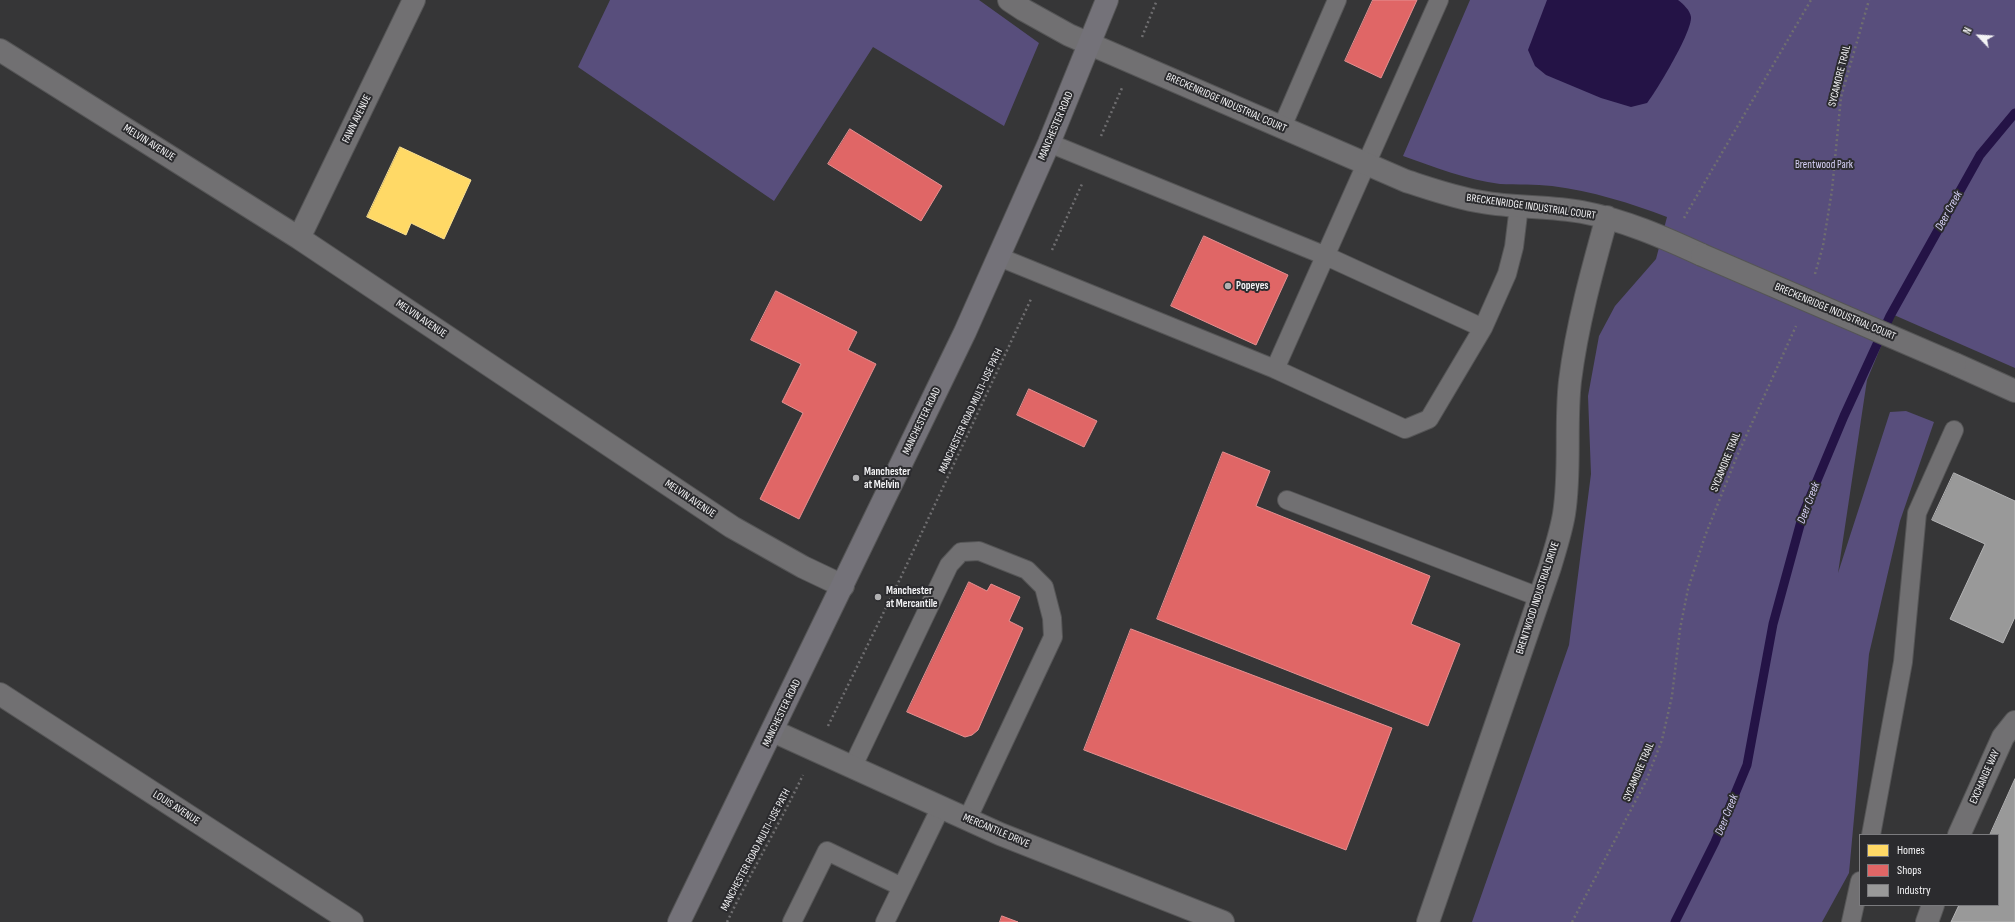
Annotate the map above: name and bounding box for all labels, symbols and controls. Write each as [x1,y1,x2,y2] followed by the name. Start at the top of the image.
[1959,16,1999,56] north arrow
[1961,25,1975,36] text: N
[1826,44,1854,108] street label: SYCAMORE TRAIL
[1164,70,1288,136] street label: BRECKENRIDGE INDUSTRIAL COURT
[1036,90,1076,162] street label: MANCHESTER ROAD
[340,92,374,146] street label: FAWN AVENUE
[121,122,177,164] street label: MELVIN AVENUE
[1795,158,1853,172] park label: Brentwood Park
[1932,189,1966,233] water label: Deer Creek
[1466,191,1596,223] street label: BRECKENRIDGE INDUSTRIAL COURT
[1236,279,1269,293] place label: Popeyes
[1772,280,1898,344] street label: BRECKENRIDGE INDUSTRIAL COURT
[1223,281,1233,291] marker: Popeyes
[393,297,449,341] street label: MELVIN AVENUE
[936,346,1006,476] street label: MANCHESTER ROAD MULTI-USE PATH
[900,385,944,457] street label: MANCHESTER ROAD
[1708,430,1744,494] street label: SYCAMORE TRAIL
[864,465,910,491] place label: Manchester at Melvin
[851,473,861,483] marker: Manchester at Melvin
[662,477,718,521] street label: MELVIN AVENUE
[1795,480,1823,526] water label: Deer Creek
[1514,540,1562,656] street label: BRENTWOOD INDUSTRIAL DRIVE
[886,584,938,610] place label: Manchester at Mercantile
[873,592,883,602] marker: Manchester at Mercantile
[760,677,804,749] street label: MANCHESTER ROAD
[1621,740,1657,804] street label: SYCAMORE TRAIL
[1967,748,2003,806] street label: EXCHANGE WAY
[718,787,794,913] street label: MANCHESTER ROAD MULTI-USE PATH
[150,788,202,828] street label: LOUIS AVENUE
[1712,792,1742,838] water label: Deer Creek
[961,811,1031,851] street label: MERCANTILE DRIVE
[1859,834,1999,906] legend
[1897,843,1925,858] text: Homes
[1897,863,1922,878] text: Shops
[1897,883,1931,898] text: Industry

